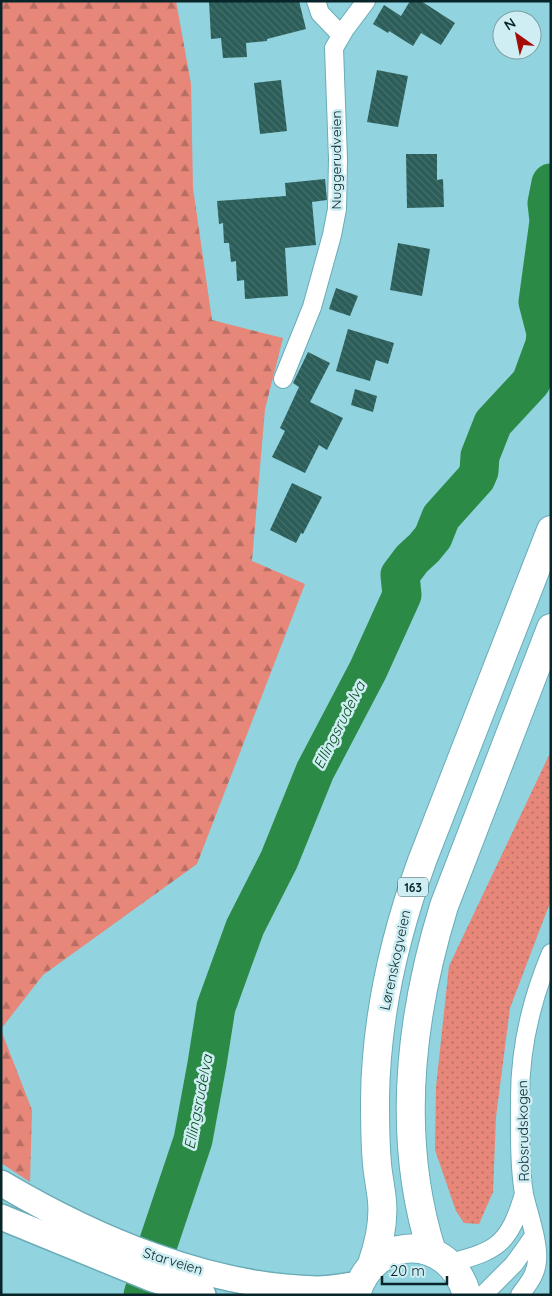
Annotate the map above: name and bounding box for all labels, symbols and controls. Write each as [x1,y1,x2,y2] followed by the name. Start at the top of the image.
[492,10,542,60] north arrow
[501,14,519,34] text: N
[327,110,345,210] street label: Nuggerudveien
[309,677,370,772] water label: Ellingsrudelva
[398,878,428,896] road number: 163
[376,908,414,1012] street label: Lørenskogveien
[180,1052,217,1151] water label: Ellingsrudelva
[513,1080,533,1182] street label: Robsrudskogen
[141,1243,205,1279] street label: Starveien
[382,1254,447,1286] scale bar
[390,1261,425,1280] text: 20 m

